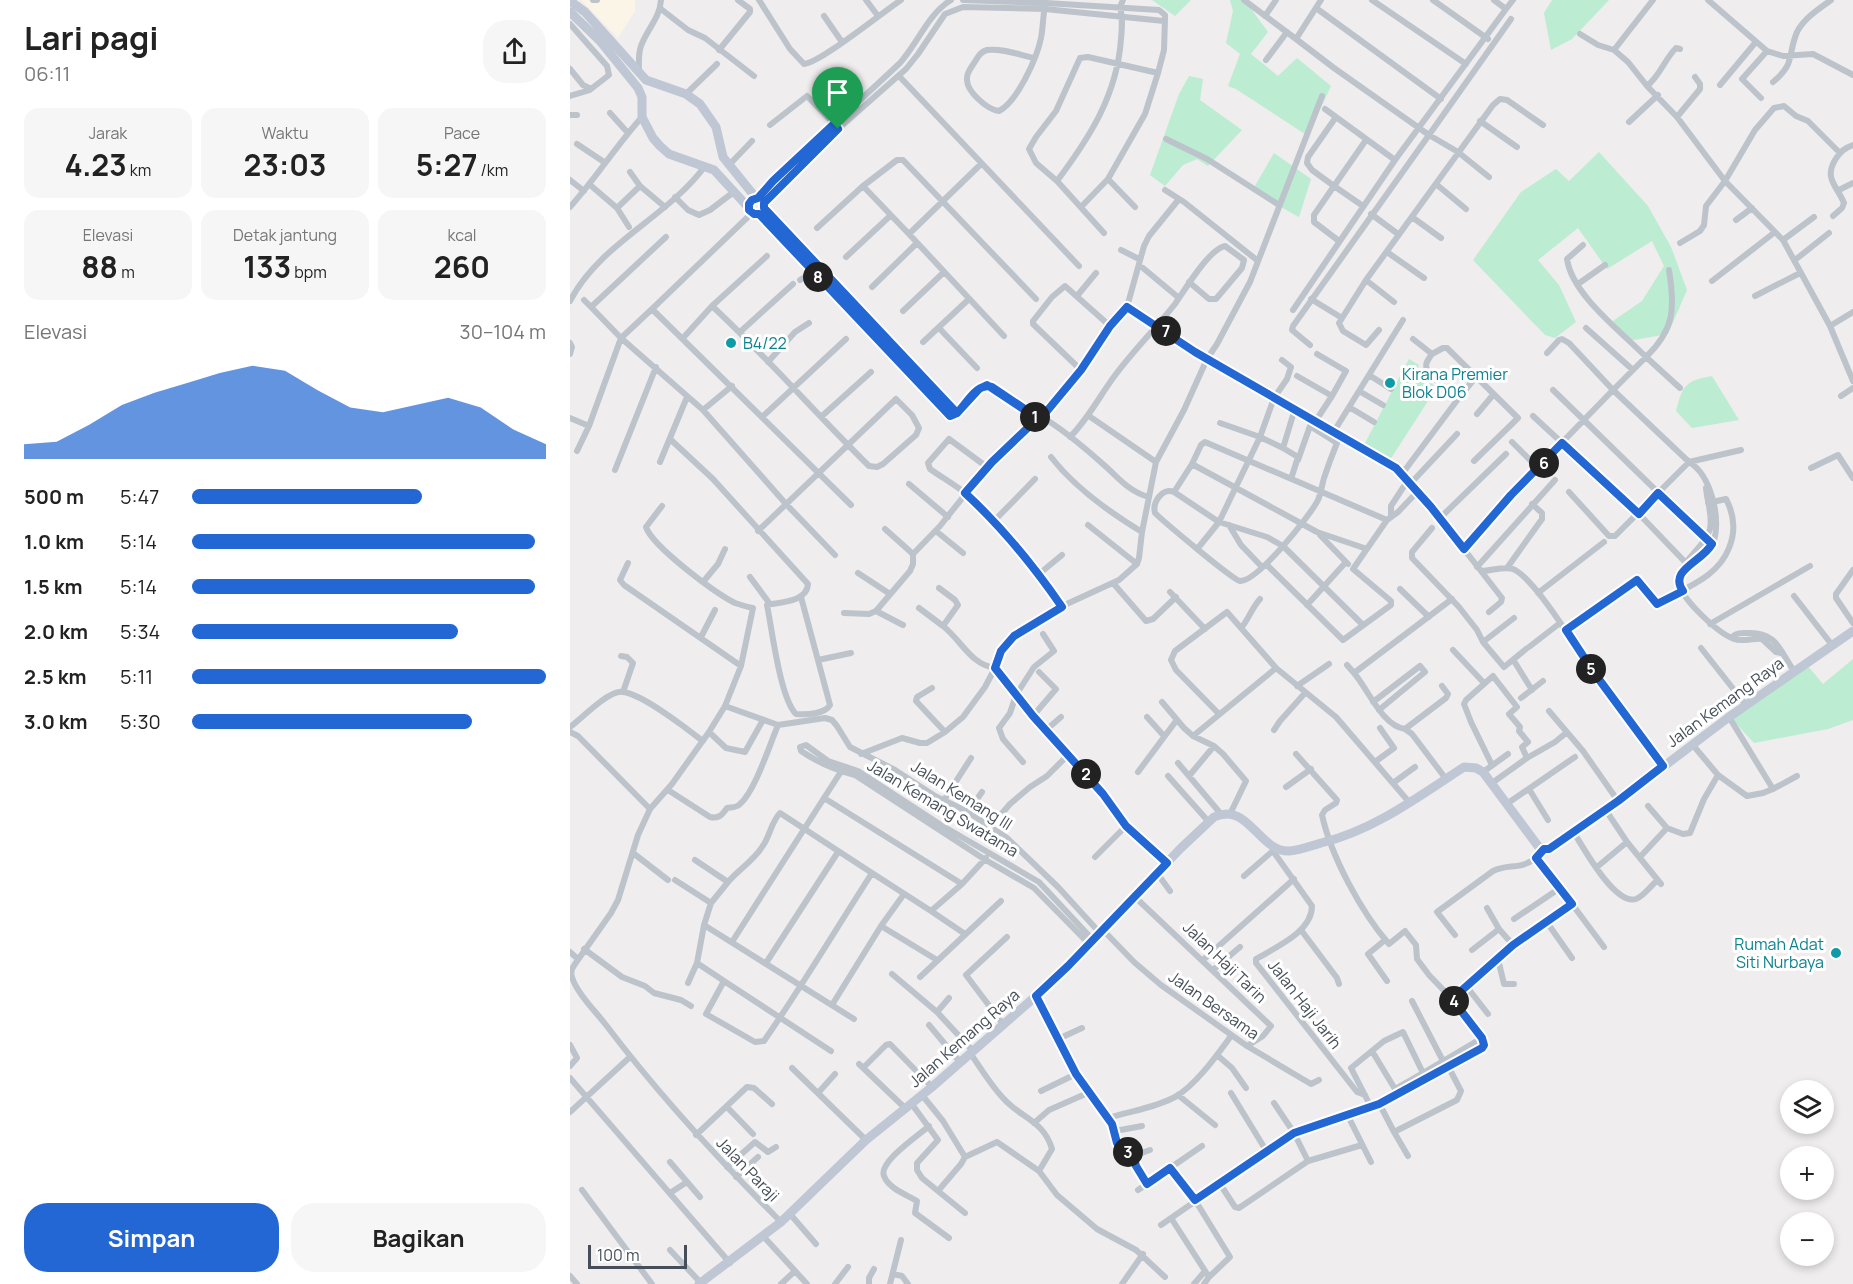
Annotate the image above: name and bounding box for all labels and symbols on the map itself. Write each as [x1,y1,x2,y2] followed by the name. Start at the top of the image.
[812,67,863,129] pin
[803,262,833,292] pin: 8
[1151,316,1181,346] pin: 7
[743,332,787,354] place label: B4/22
[724,336,738,350] marker: B4/22
[1402,363,1508,403] place label: Kirana Premier Blok D06
[1383,376,1397,390] marker: Kirana Premier Blok D06
[1020,402,1050,432] pin: 1
[1529,448,1559,478] pin: 6
[1662,652,1788,752] street label: Jalan Kemang Raya
[1576,654,1606,684] pin: 5
[863,754,1023,862] street label: Jalan Kemang Swatama
[907,755,1017,835] street label: Jalan Kemang III
[1071,759,1101,789] pin: 2
[1178,916,1272,1008] street label: Jalan Haji Tarin
[1734,933,1824,973] place label: Rumah Adat Siti Nurbaya
[1829,946,1843,960] marker: Rumah Adat Siti Nurbaya
[1263,955,1347,1053] street label: Jalan Haji Jarih
[1164,966,1264,1044] street label: Jalan Bersama
[904,984,1024,1092] street label: Jalan Kemang Raya
[1439,986,1469,1016] pin: 4
[712,1132,784,1206] street label: Jalan Paraji
[1113,1137,1143,1167] pin: 3
[588,1242,687,1270] scale bar

